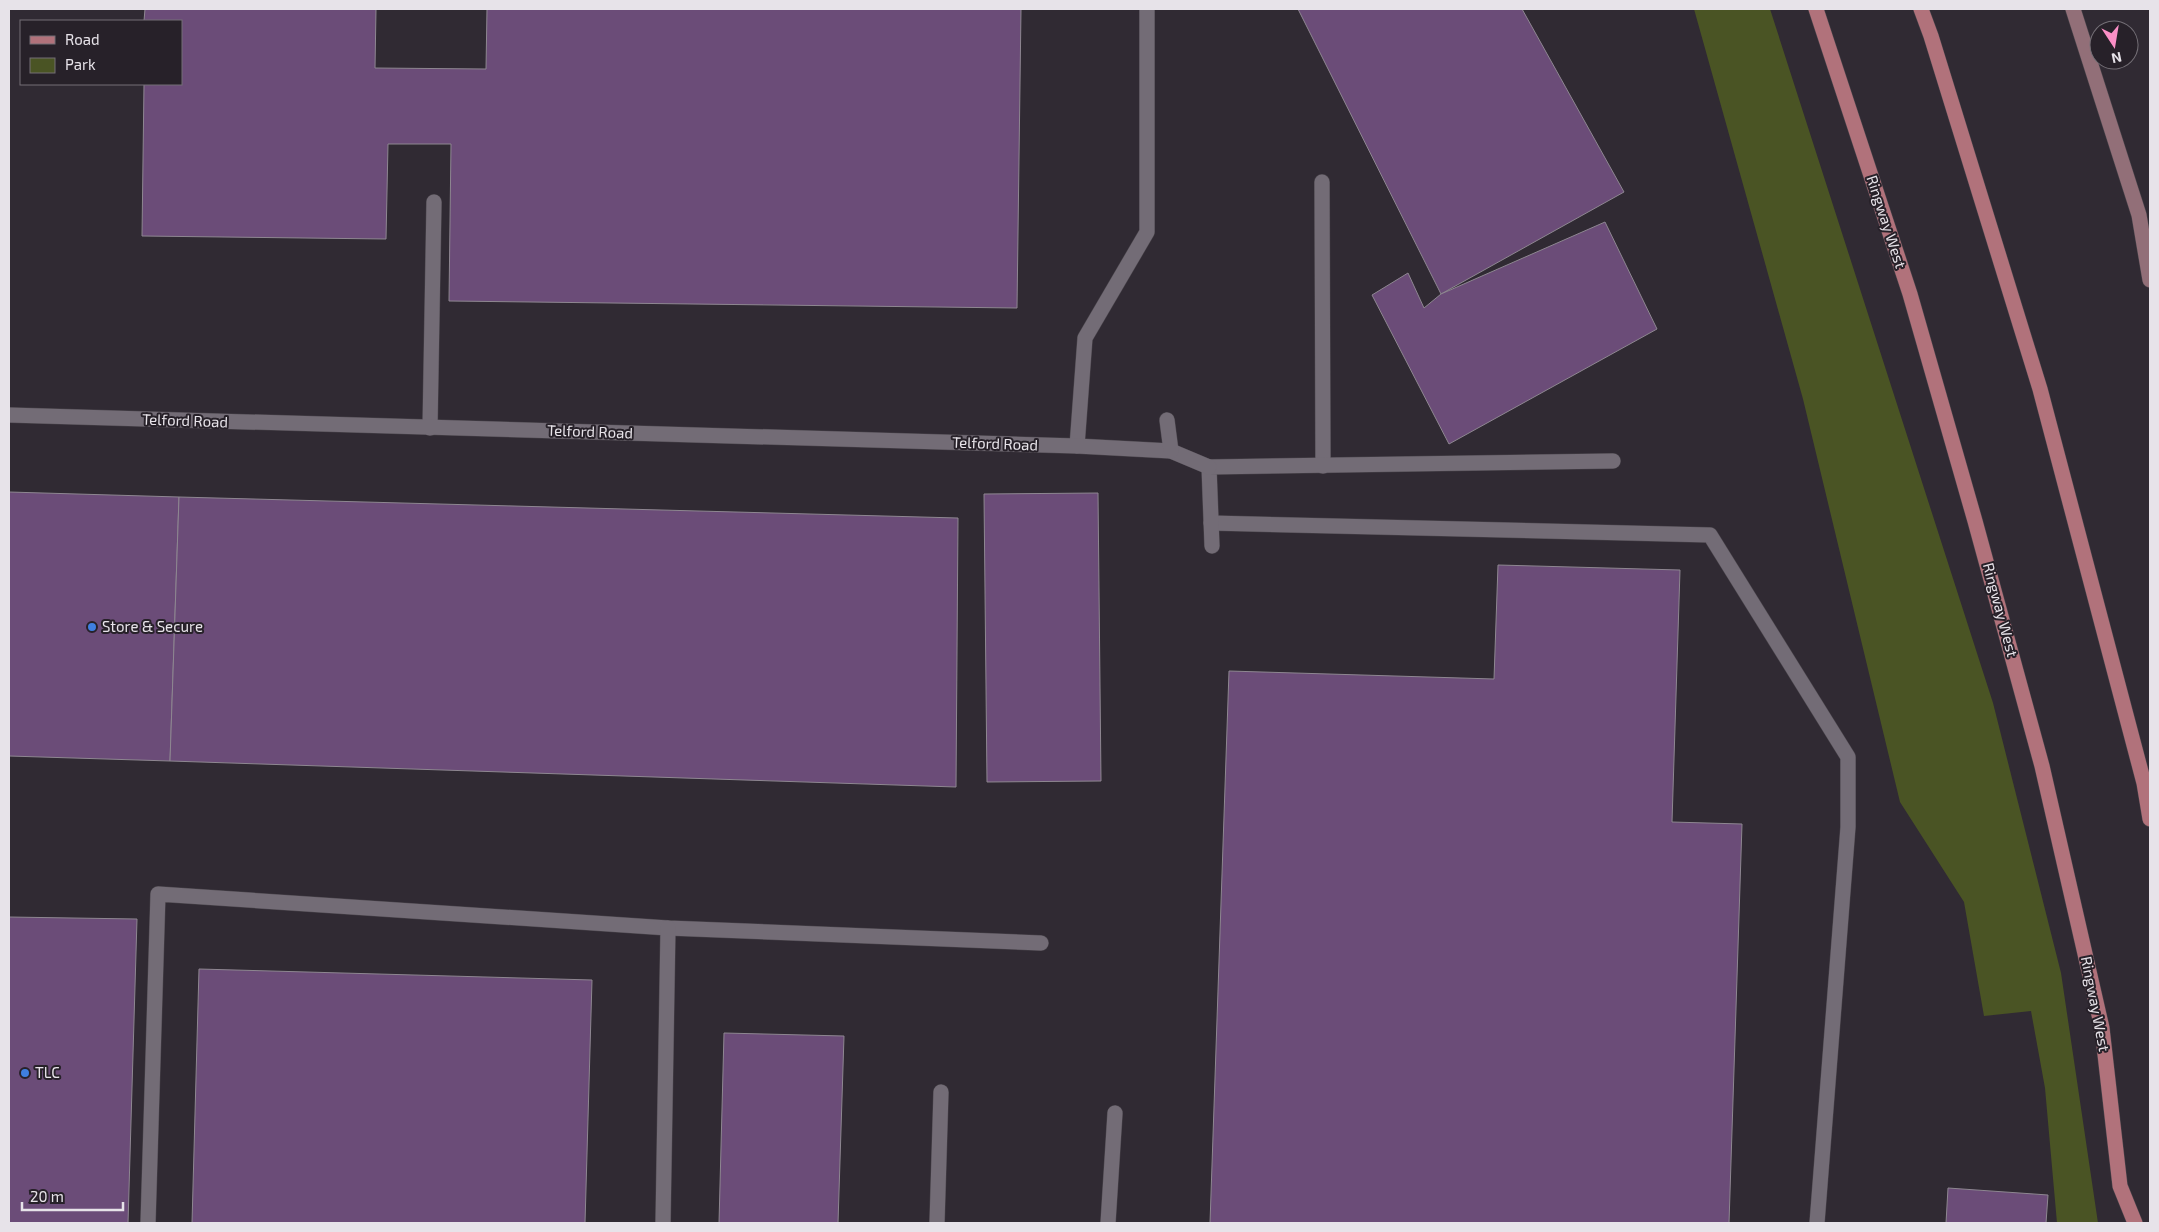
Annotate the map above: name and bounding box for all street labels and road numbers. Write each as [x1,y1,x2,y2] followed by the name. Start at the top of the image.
[1863,173,1911,271] street label: Ringway West
[142,410,228,430] street label: Telford Road
[547,421,633,441] street label: Telford Road
[952,433,1038,453] street label: Telford Road
[1980,561,2022,659] street label: Ringway West
[2078,955,2114,1053] street label: Ringway West

